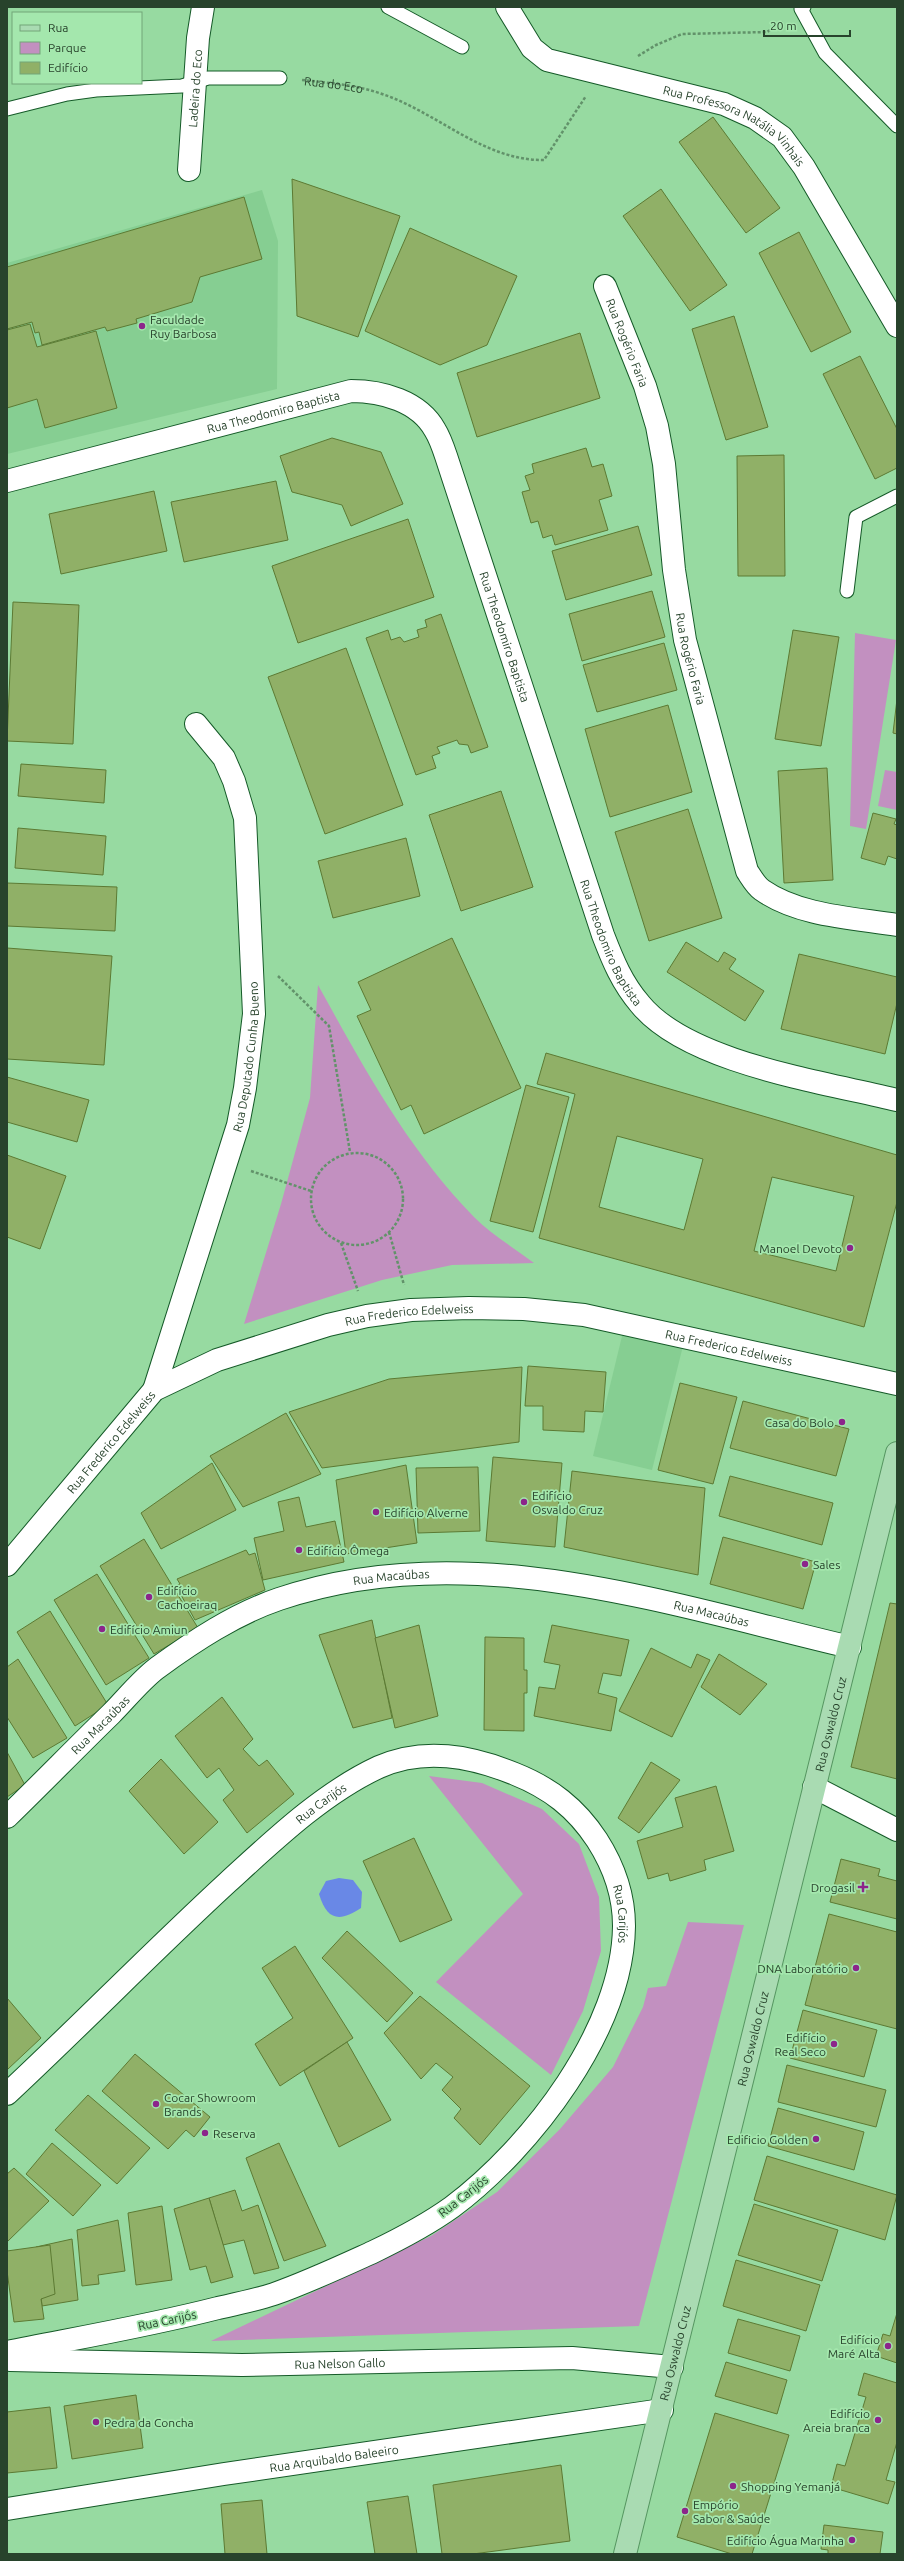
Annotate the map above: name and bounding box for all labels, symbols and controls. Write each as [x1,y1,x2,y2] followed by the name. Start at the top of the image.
[12,12,142,84] legend
[764,12,850,38] scale bar
[770,19,797,32] text: 20 m
[48,21,69,34] text: Rua
[48,41,86,54] text: Parque
[185,49,204,128] street label: Ladeira do Eco
[48,61,88,74] text: Edifício
[304,74,364,95] street label: Rua do Eco
[662,83,807,168] street label: Rua Professora Natália Vinhais
[604,296,651,389] street label: Rua Rogério Faria
[150,313,217,340] place label: Faculdade Ruy Barbosa
[137,321,147,331] marker: Faculdade Ruy Barbosa
[205,388,341,435] street label: Rua Theodomiro Baptista
[478,570,533,704] street label: Rua Theodomiro Baptista
[674,612,709,706] street label: Rua Rogério Faria
[579,878,645,1008] street label: Rua Theodomiro Baptista
[230,981,261,1133] street label: Rua Deputado Cunha Bueno
[759,1242,842,1255] place label: Manoel Devoto
[845,1243,855,1253] marker: Manoel Devoto
[344,1301,474,1327] street label: Rua Frederico Edelweiss
[664,1327,794,1367] street label: Rua Frederico Edelweiss
[64,1388,157,1496] street label: Rua Frederico Edelweiss
[765,1416,834,1429] place label: Casa do Bolo
[837,1417,847,1427] marker: Casa do Bolo
[532,1489,603,1516] place label: Edifício Osvaldo Cruz
[519,1497,529,1507] marker: Edifício Osvaldo Cruz
[384,1506,468,1519] place label: Edifício Alverne
[371,1507,381,1517] marker: Edifício Alverne
[307,1544,389,1557] place label: Edifício Ômega
[294,1545,304,1555] marker: Edifício Ômega
[813,1558,840,1571] place label: Sales
[800,1559,810,1569] marker: Sales
[352,1567,430,1587] street label: Rua Macaúbas
[157,1584,217,1611] place label: Edifício Cachoeiraq
[144,1592,154,1602] marker: Edifício Cachoeiraq
[673,1598,750,1628] street label: Rua Macaúbas
[110,1623,188,1636] place label: Edifício Amiun
[97,1624,107,1634] marker: Edifício Amiun
[812,1675,848,1773] street label: Rua Oswaldo Cruz
[68,1693,132,1756] street label: Rua Macaúbas
[293,1780,348,1826] street label: Rua Carijós
[811,1881,855,1894] place label: Drogasil
[858,1882,868,1892] marker: Drogasil
[611,1883,631,1944] street label: Rua Carijós
[757,1962,848,1975] place label: DNA Laboratório
[851,1963,861,1973] marker: DNA Laboratório
[734,1989,770,2087] street label: Rua Oswaldo Cruz
[774,2031,826,2058] place label: Edifício Real Seco
[829,2039,839,2049] marker: Edifício Real Seco
[164,2091,256,2118] place label: Cocar Showroom Brands
[151,2099,161,2109] marker: Cocar Showroom Brands
[213,2127,256,2140] place label: Reserva
[200,2128,210,2138] marker: Reserva
[727,2133,808,2146] place label: Edificio Golden
[811,2134,821,2144] marker: Edificio Golden
[436,2173,490,2219] street label: Rua Carijós
[657,2304,693,2402] street label: Rua Oswaldo Cruz
[137,2307,197,2333] street label: Rua Carijós
[828,2333,880,2360] place label: Edifício Maré Alta
[883,2341,893,2351] marker: Edifício Maré Alta
[294,2355,386,2370] street label: Rua Nelson Gallo
[803,2407,870,2434] place label: Edifício Areia branca
[873,2415,883,2425] marker: Edifício Areia branca
[104,2416,194,2429] place label: Pedra da Concha
[91,2417,101,2427] marker: Pedra da Concha
[269,2442,399,2474] street label: Rua Arquibaldo Baleeiro
[741,2480,840,2493] place label: Shopping Yemanjá
[728,2481,738,2491] marker: Shopping Yemanjá
[693,2498,770,2525] place label: Empório Sabor & Saúde
[680,2506,690,2516] marker: Empório Sabor & Saúde
[727,2534,844,2547] place label: Edifício Água Marinha
[847,2535,857,2545] marker: Edifício Água Marinha

